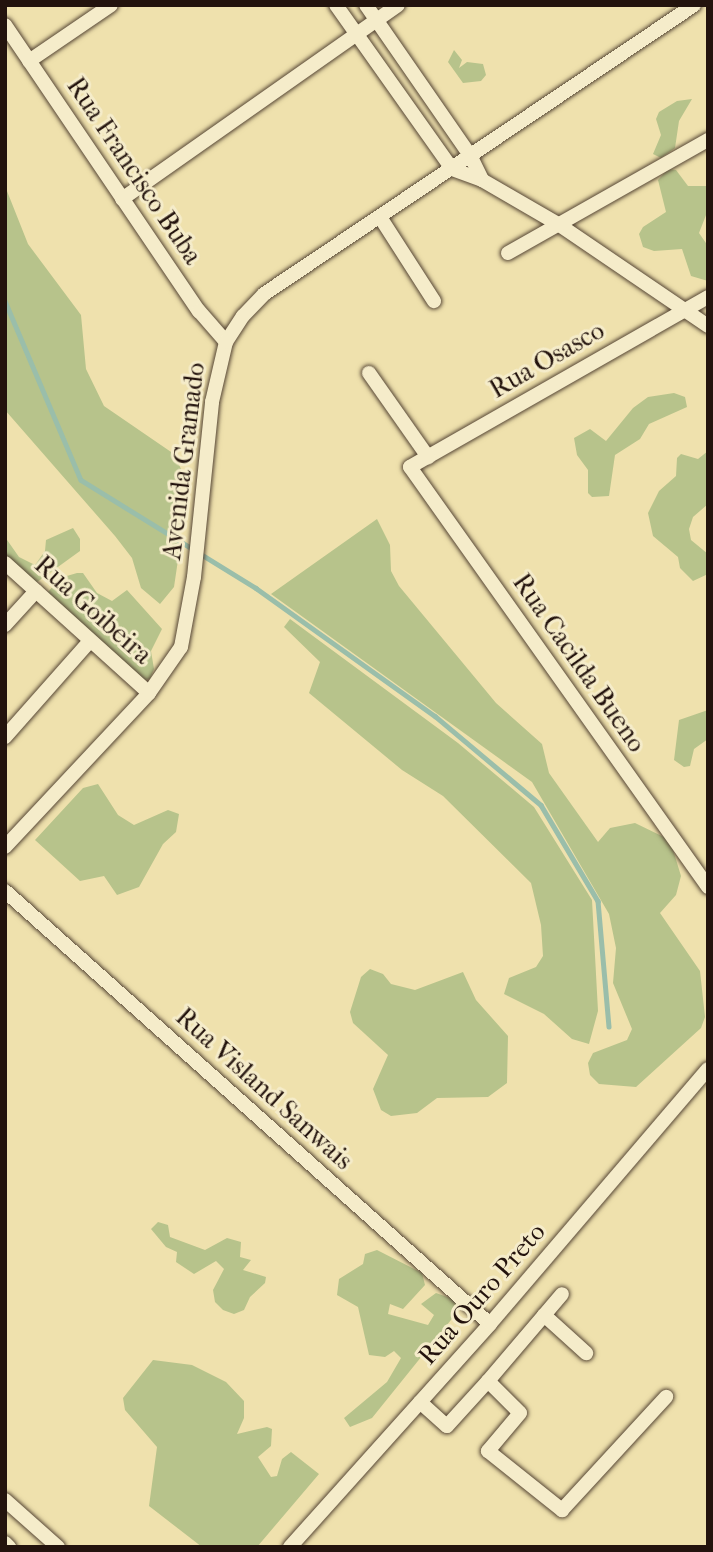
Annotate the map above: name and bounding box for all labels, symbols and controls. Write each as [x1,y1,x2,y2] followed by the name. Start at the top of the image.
[60,72,208,270] street label: Rua Francisco Buba
[484,315,610,405] street label: Rua Osasco
[156,361,212,561] street label: Avenida Gramado
[28,549,158,671] street label: Rua Goibeira
[506,568,652,758] street label: Rua Cacilda Bueno
[169,1001,359,1177] street label: Rua Visland Sanwais
[412,1217,552,1371] street label: Rua Ouro Preto

